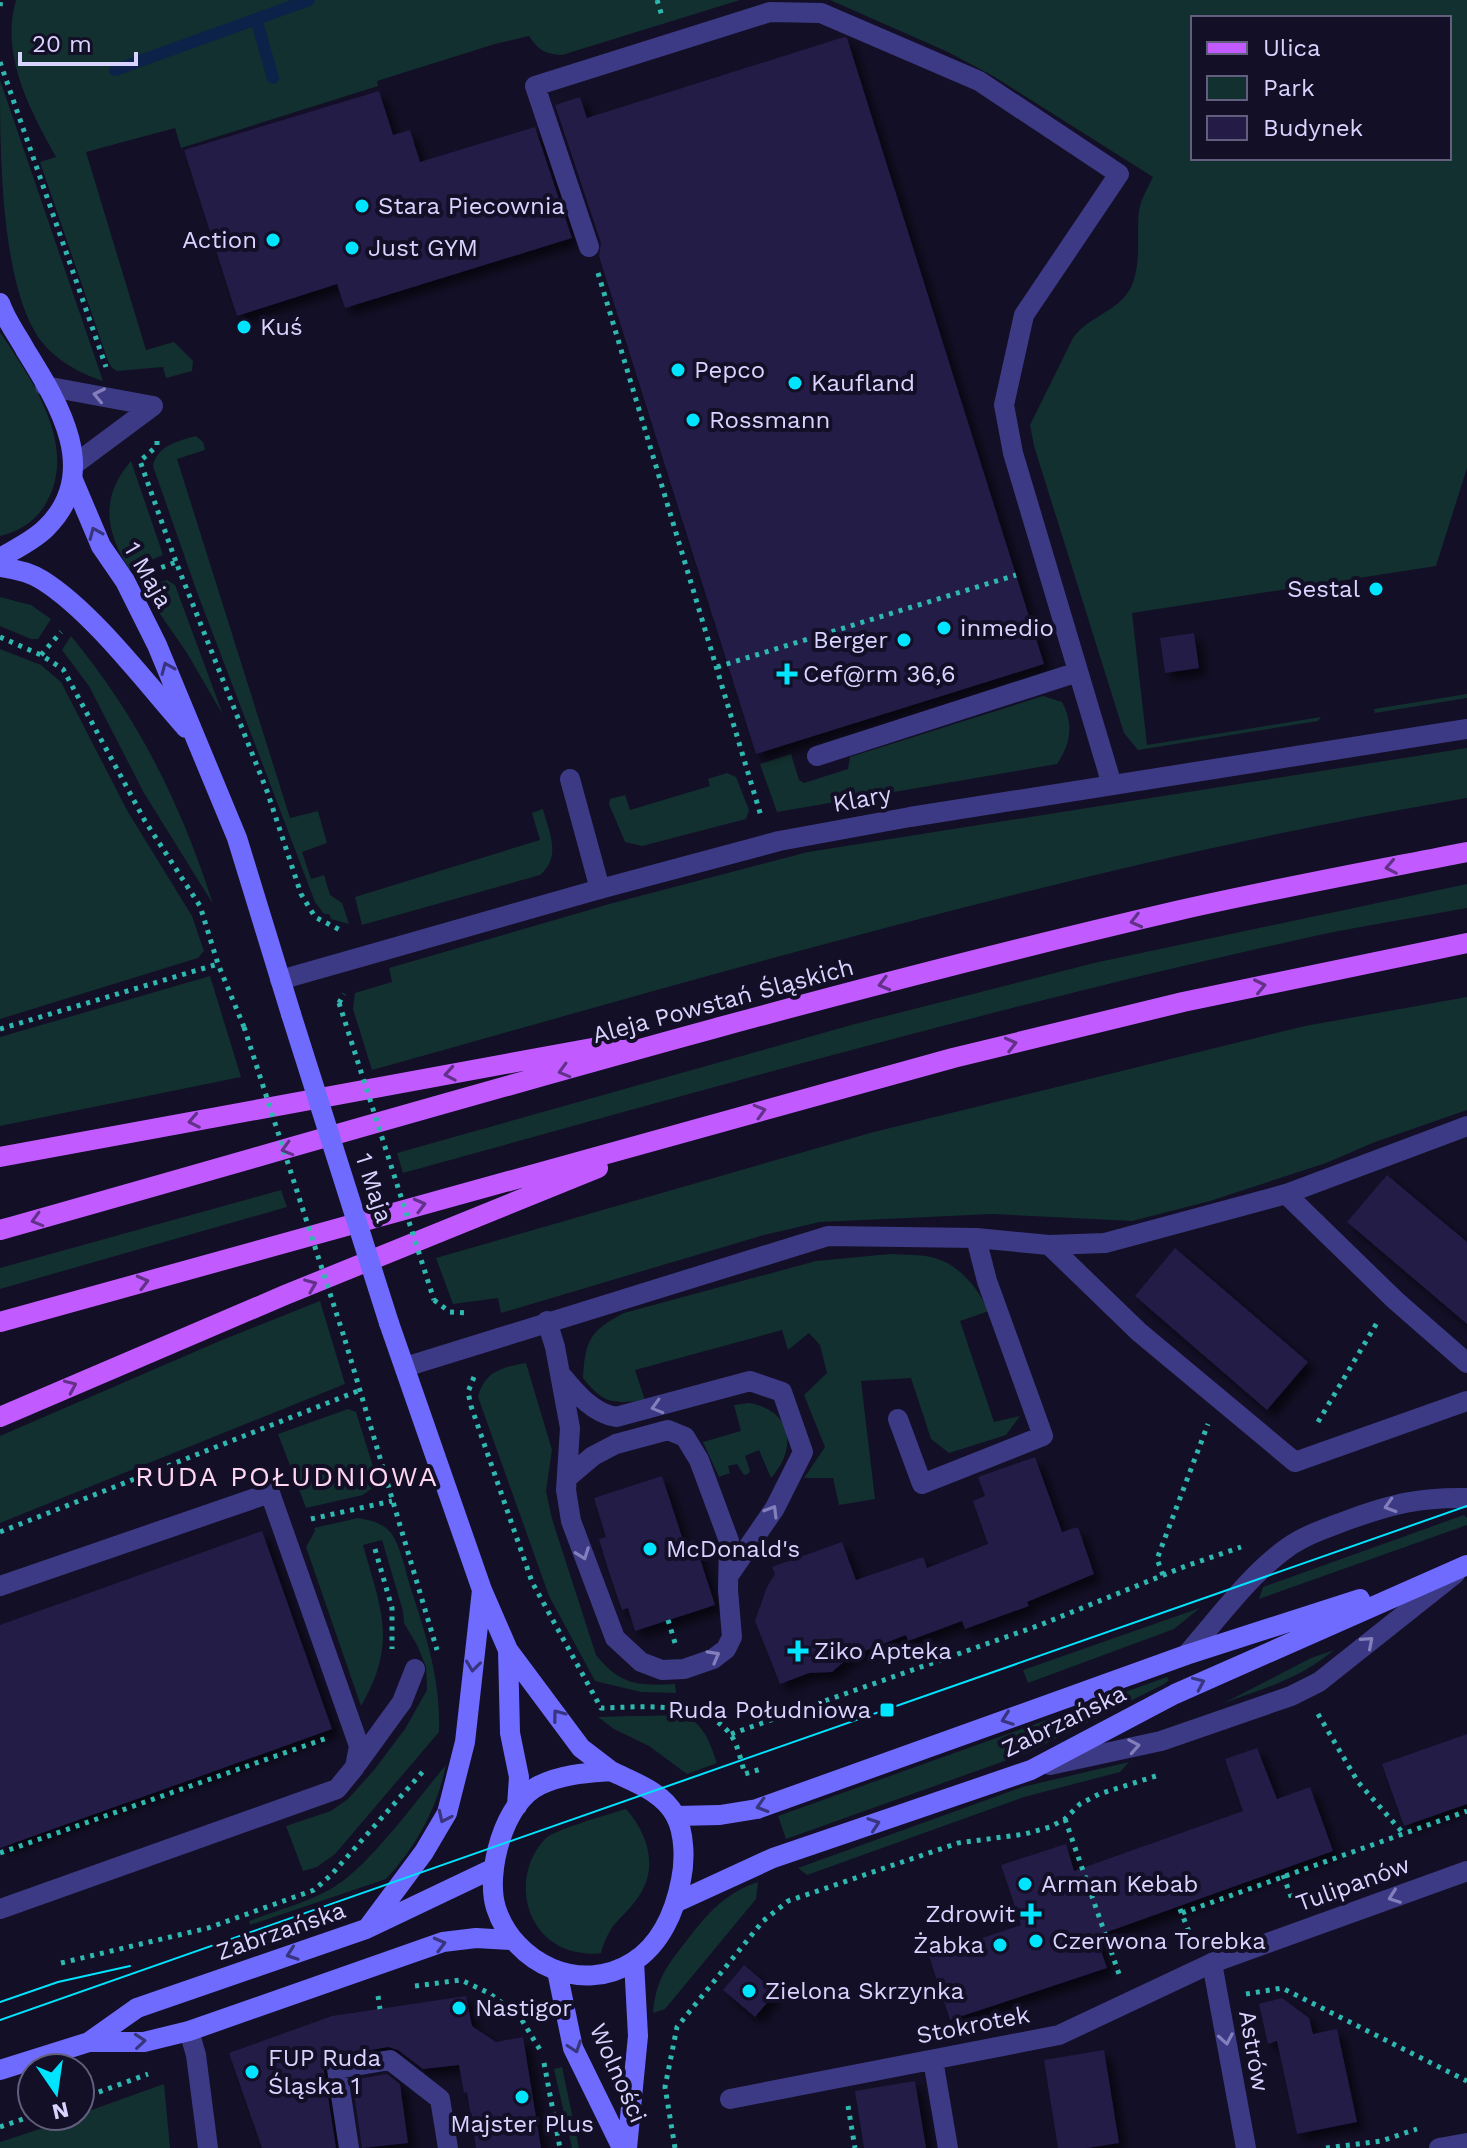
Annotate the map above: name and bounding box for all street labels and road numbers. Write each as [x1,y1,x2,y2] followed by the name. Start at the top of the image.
[118,537,178,613] street label: 1 Maja
[831,780,894,818] street label: Klary
[589,953,857,1049] street label: Aleja Powstań Śląskich
[350,1150,398,1226] street label: 1 Maja
[997,1679,1131,1763] street label: Zabrzańska
[1292,1850,1414,1918] street label: Tulipanów
[213,1896,349,1966] street label: Zabrzańska
[914,2000,1032,2050] street label: Stokrotek
[1233,2008,1275,2094] street label: Astrów
[584,2019,652,2127] street label: Wolności

